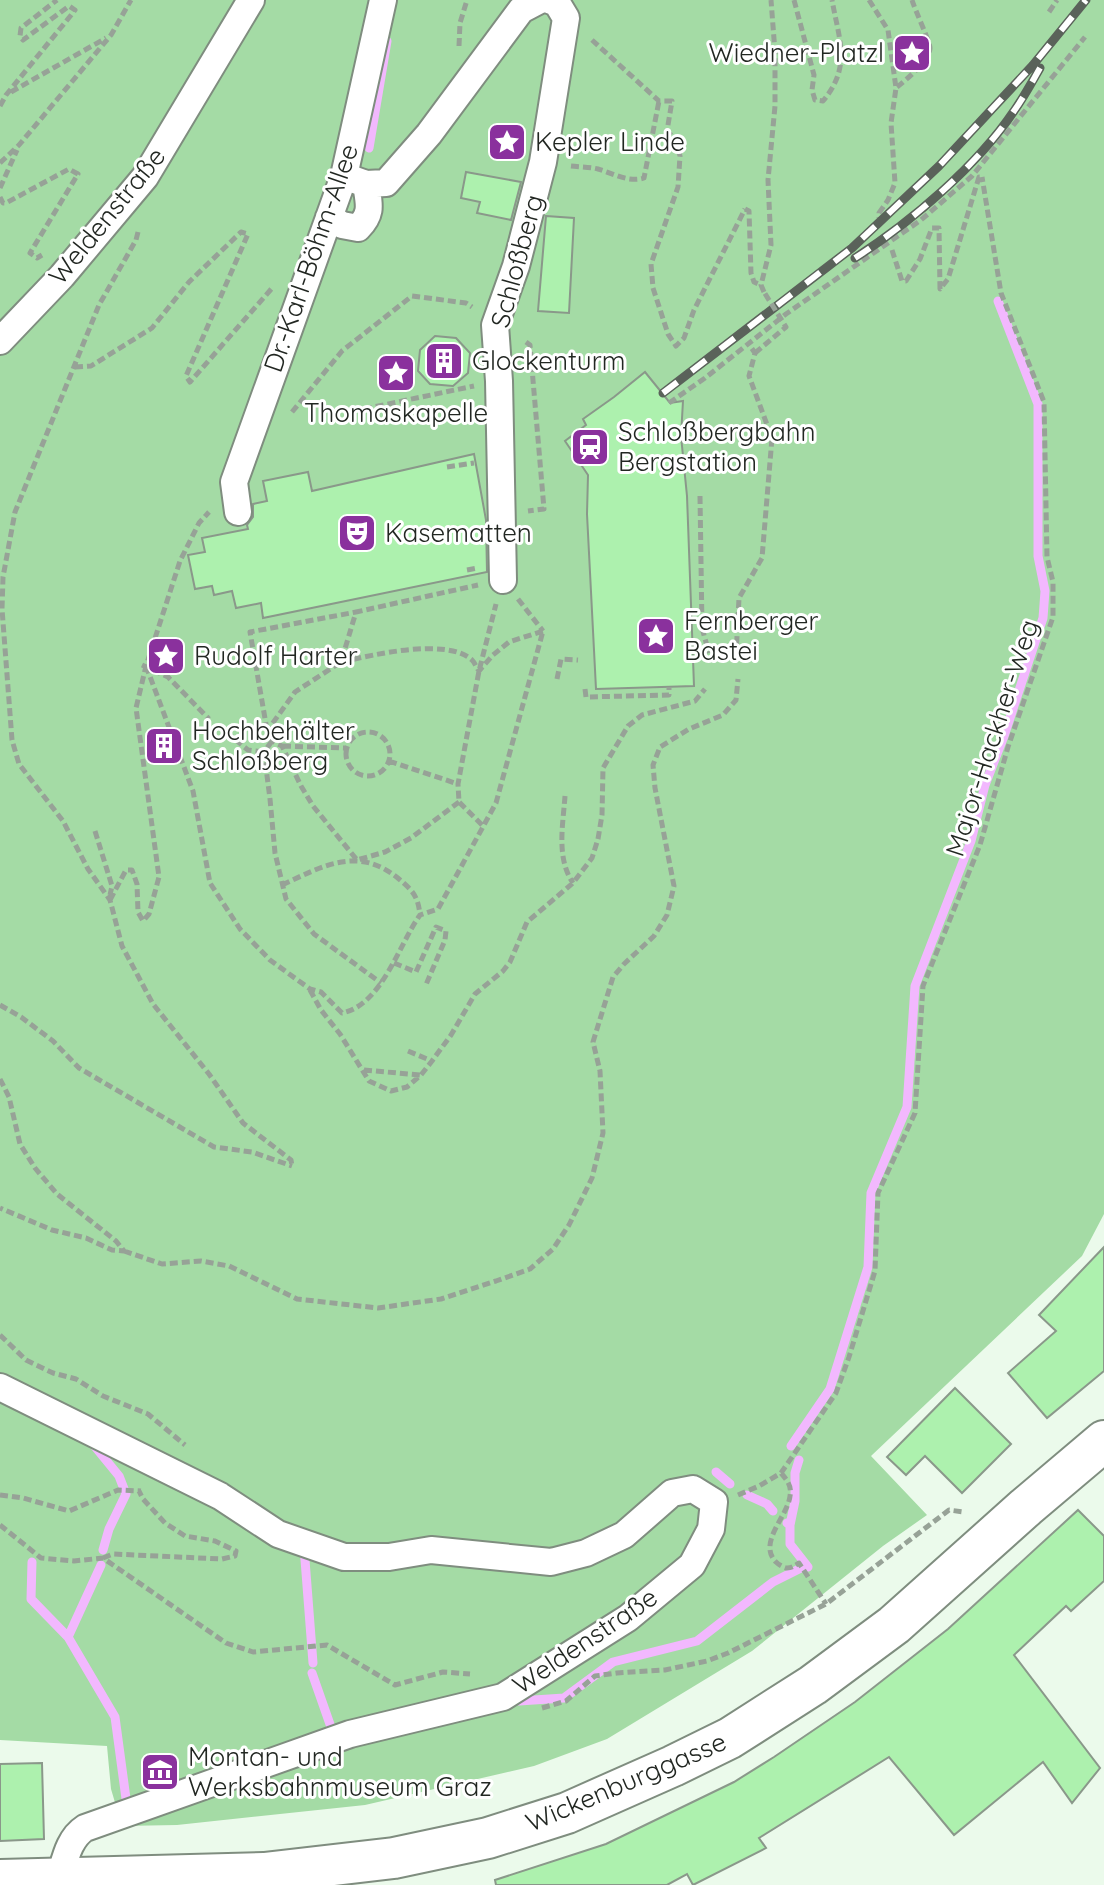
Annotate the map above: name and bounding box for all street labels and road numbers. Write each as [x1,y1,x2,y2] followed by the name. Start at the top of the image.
[256,139,365,376] street label: Dr.-Karl-Böhm-Allee
[41,140,172,291] street label: Weldenstraße
[483,191,550,331] street label: Schloßberg
[938,615,1045,860] street label: Major-Hackher-Weg
[506,1580,663,1701] street label: Weldenstraße
[521,1724,731,1839] street label: Wickenburggasse

